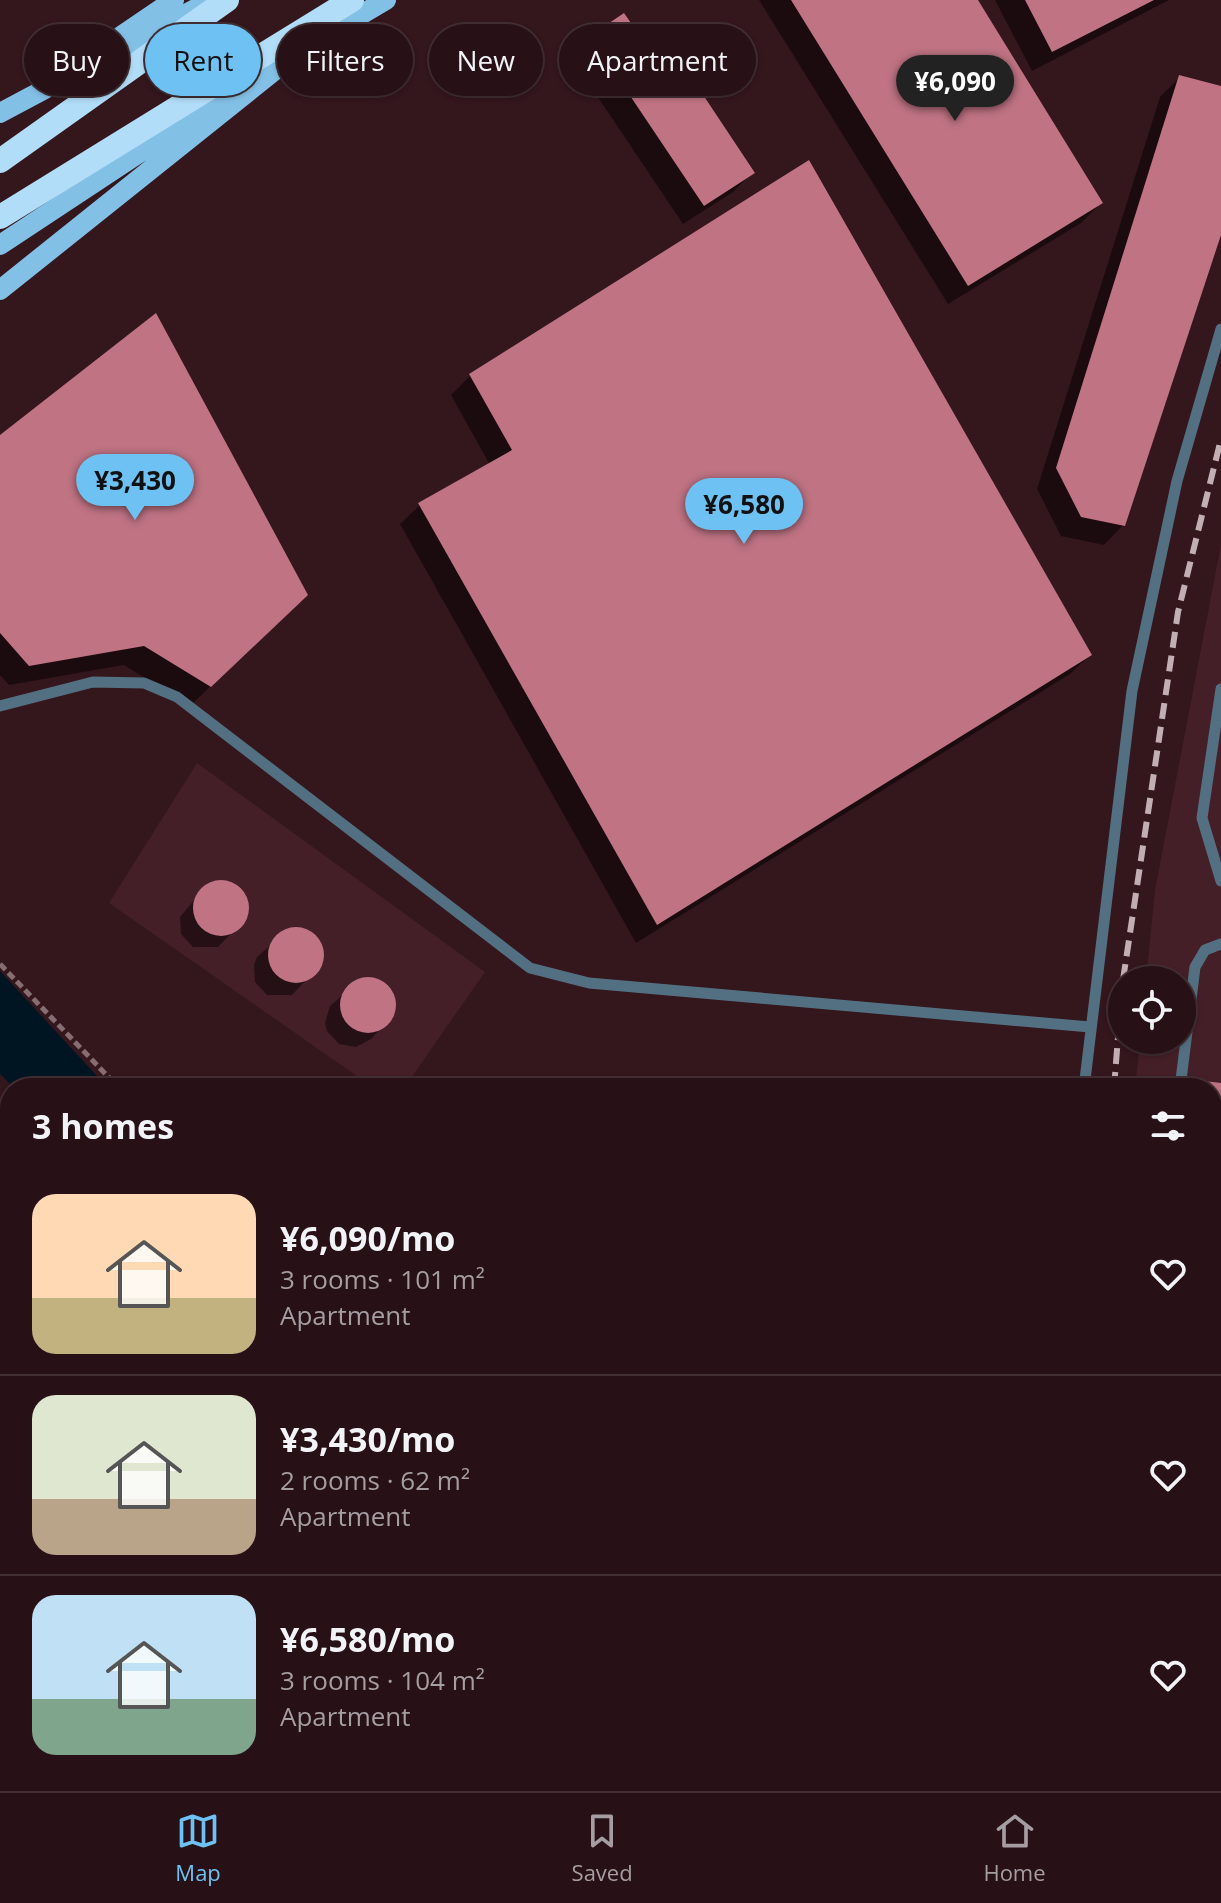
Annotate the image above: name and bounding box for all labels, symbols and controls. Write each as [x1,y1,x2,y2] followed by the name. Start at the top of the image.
[24,24,129,96] chip: Buy
[145,24,261,96] chip: Rent
[277,24,413,96] chip: Filters
[429,24,543,96] chip: New
[559,24,756,96] chip: Apartment
[890,55,1020,123] pin: ¥6,090
[914,63,996,99] text: ¥6,090
[70,454,200,522] pin: ¥3,430
[94,462,176,498] text: ¥3,430
[679,478,809,546] pin: ¥6,580
[703,486,785,522] text: ¥6,580
[1108,966,1196,1054] map controls
[1108,966,1196,1054] button: locate
[32,1103,174,1149] text: 3 homes
[1146,1104,1190,1148] icon: filters
[280,1215,455,1261] text: ¥6,090/mo
[96,1226,192,1322] icon: home
[1146,1252,1190,1296] icon: heart
[280,1261,485,1297] text: 3 rooms · 101 m²
[280,1297,411,1333] text: Apartment
[280,1416,455,1462] text: ¥3,430/mo
[96,1427,192,1523] icon: home
[1146,1453,1190,1497] icon: heart
[280,1462,470,1498] text: 2 rooms · 62 m²
[280,1498,411,1534] text: Apartment
[280,1616,455,1662] text: ¥6,580/mo
[96,1627,192,1723] icon: home
[1146,1653,1190,1697] icon: heart
[280,1662,485,1698] text: 3 rooms · 104 m²
[280,1698,411,1734] text: Apartment
[175,1809,221,1887] tab: Map
[572,1809,633,1887] tab: Saved
[983,1809,1046,1887] tab: Home

